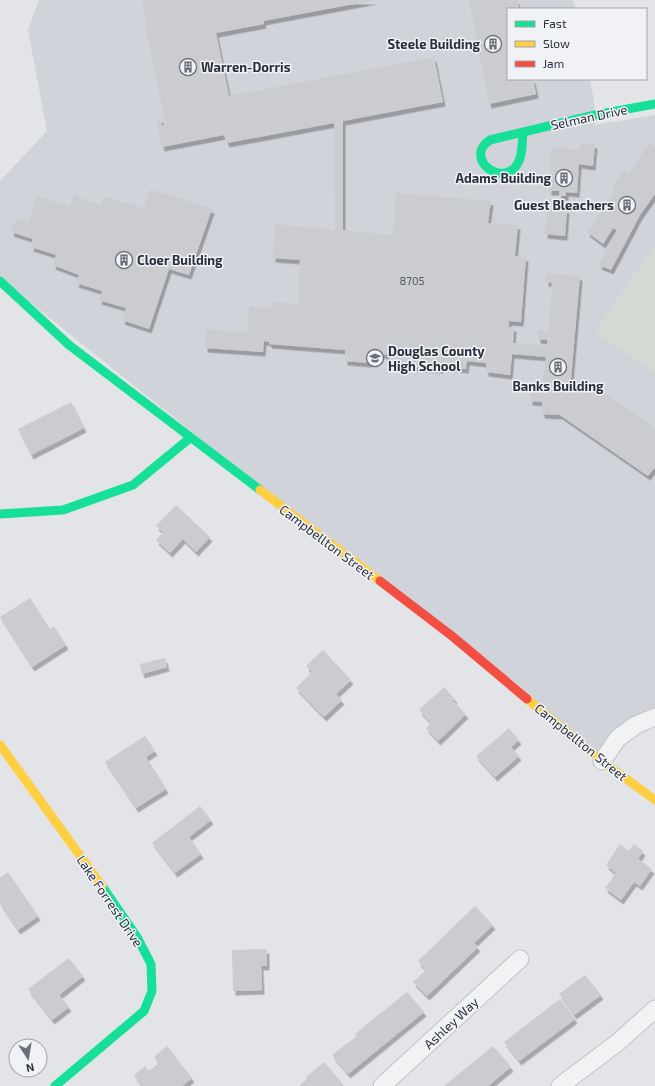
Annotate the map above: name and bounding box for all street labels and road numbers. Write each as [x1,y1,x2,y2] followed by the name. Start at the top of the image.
[549,101,629,133] street label: Selman Drive
[276,501,378,583] street label: Campbellton Street
[532,700,631,784] street label: Campbellton Street
[73,852,147,950] street label: Lake Forrest Drive
[420,994,482,1052] street label: Ashley Way

